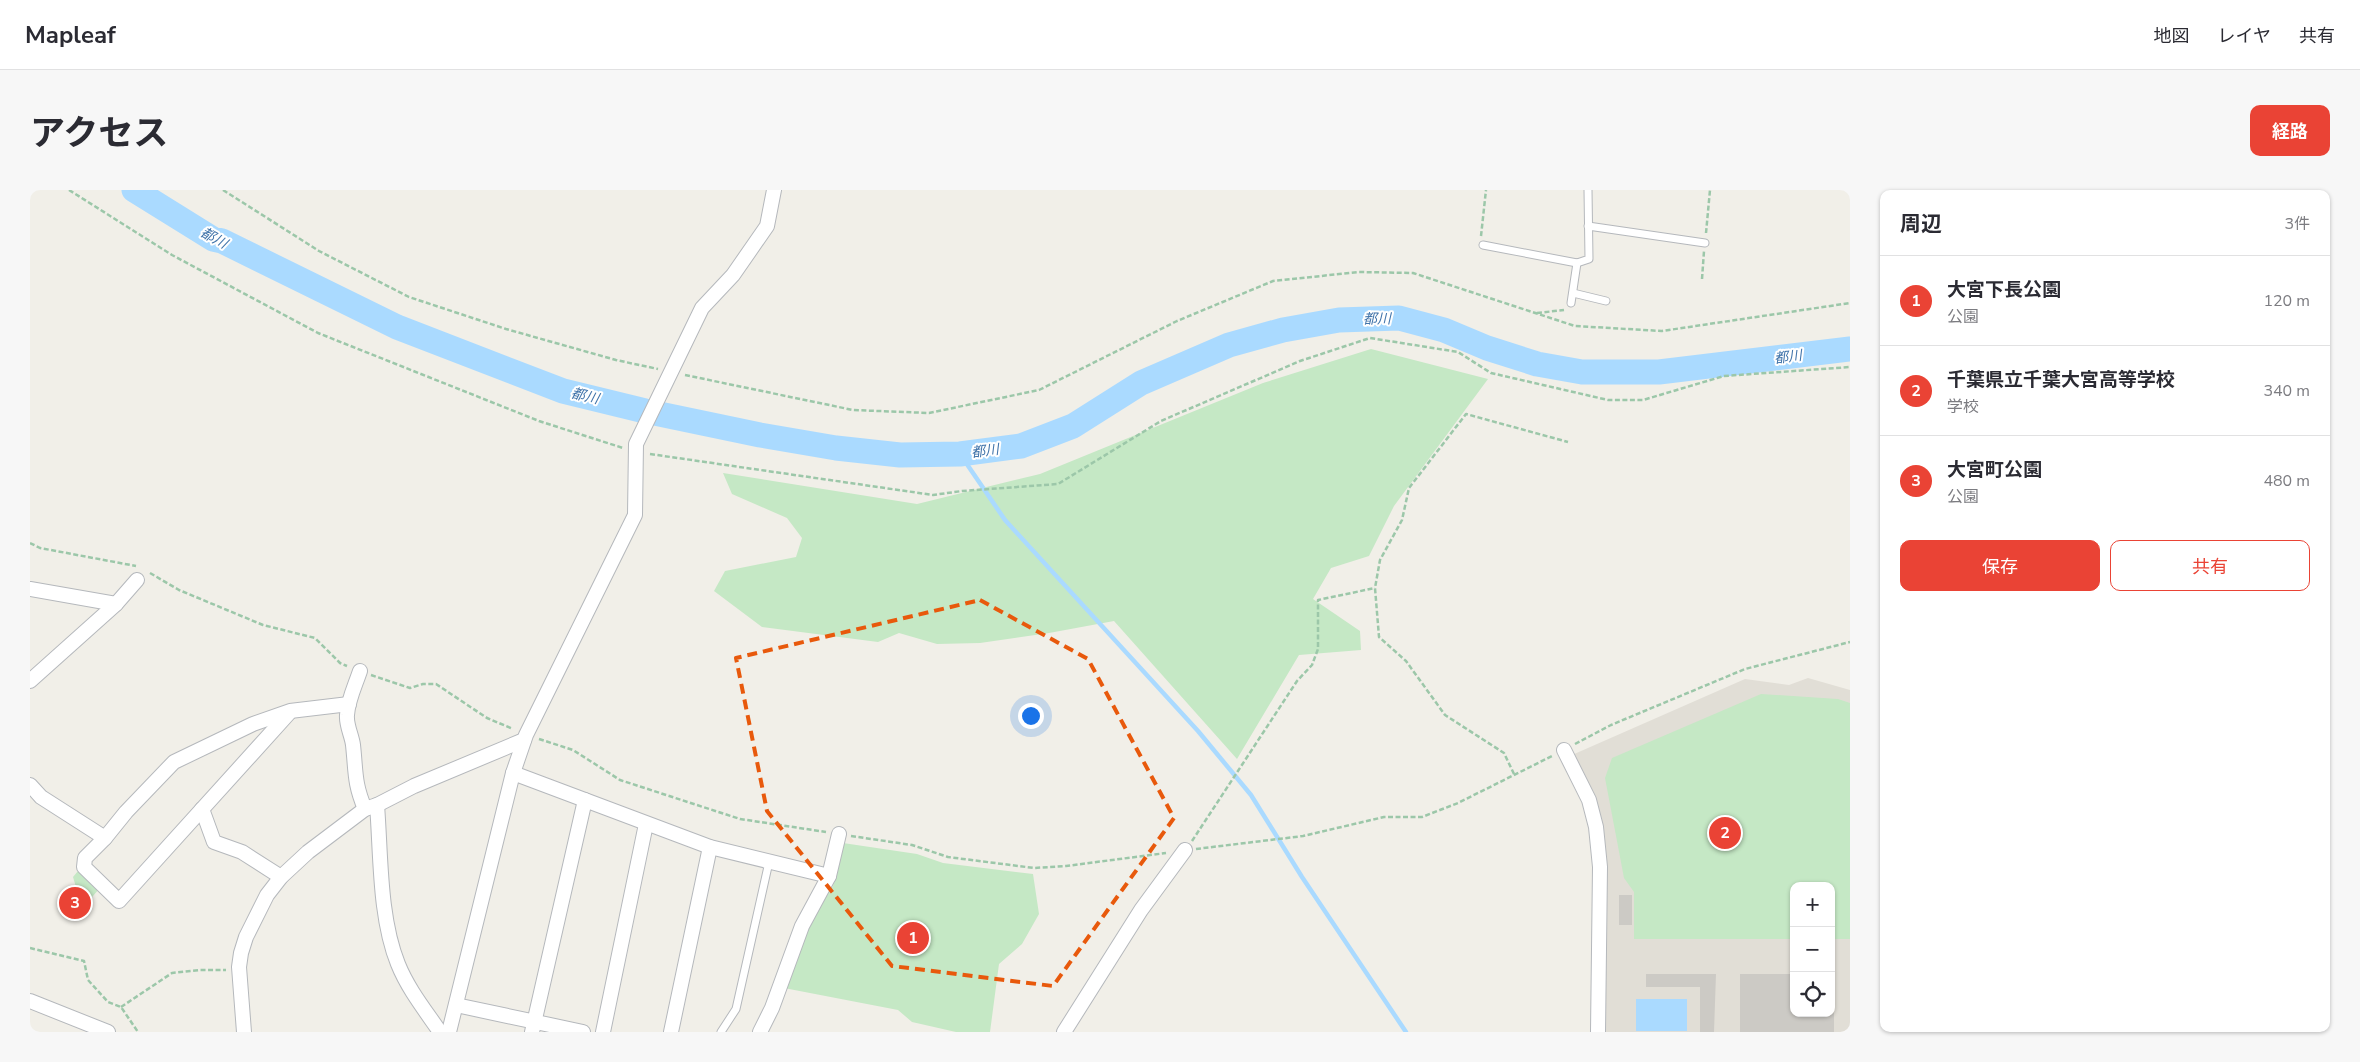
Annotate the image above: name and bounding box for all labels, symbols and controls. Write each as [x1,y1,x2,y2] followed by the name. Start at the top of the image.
[25,19,116,51] text: Mapleaf
[2154,24,2190,48] text: 地図
[2218,24,2271,48] text: レイヤ
[2299,24,2335,48] text: 共有
[2250,105,2330,156] button: 経路
[30,110,168,157] text: アクセス
[1900,210,1942,238] text: 周辺
[2284,213,2310,235] text: 3件
[197,223,233,254] water label: 都川
[1947,277,2061,303] text: 大宮下長公園
[1911,290,1921,312] text: 1
[2263,290,2310,312] text: 120 m
[1947,306,1979,328] text: 公園
[1363,309,1393,329] water label: 都川
[1773,346,1805,368] water label: 都川
[1947,367,2175,393] text: 千葉県立千葉大宮高等学校
[1911,380,1921,402] text: 2
[2263,380,2310,402] text: 340 m
[569,384,603,409] water label: 都川
[1947,396,1979,418] text: 学校
[970,440,1002,462] water label: 都川
[1947,457,2042,483] text: 大宮町公園
[1911,470,1921,492] text: 3
[2263,470,2310,492] text: 480 m
[1947,486,1979,508] text: 公園
[1900,540,2100,591] button: 保存
[2110,540,2310,591] button: 共有
[1018,703,1044,729] your location
[1709,814,1741,852] pin: 2
[1790,882,1835,1017] map controls
[1790,882,1835,927] button: +
[59,884,91,922] pin: 3
[897,919,929,957] pin: 1
[1790,927,1835,972] button: −
[1790,972,1835,1017] button: locate

